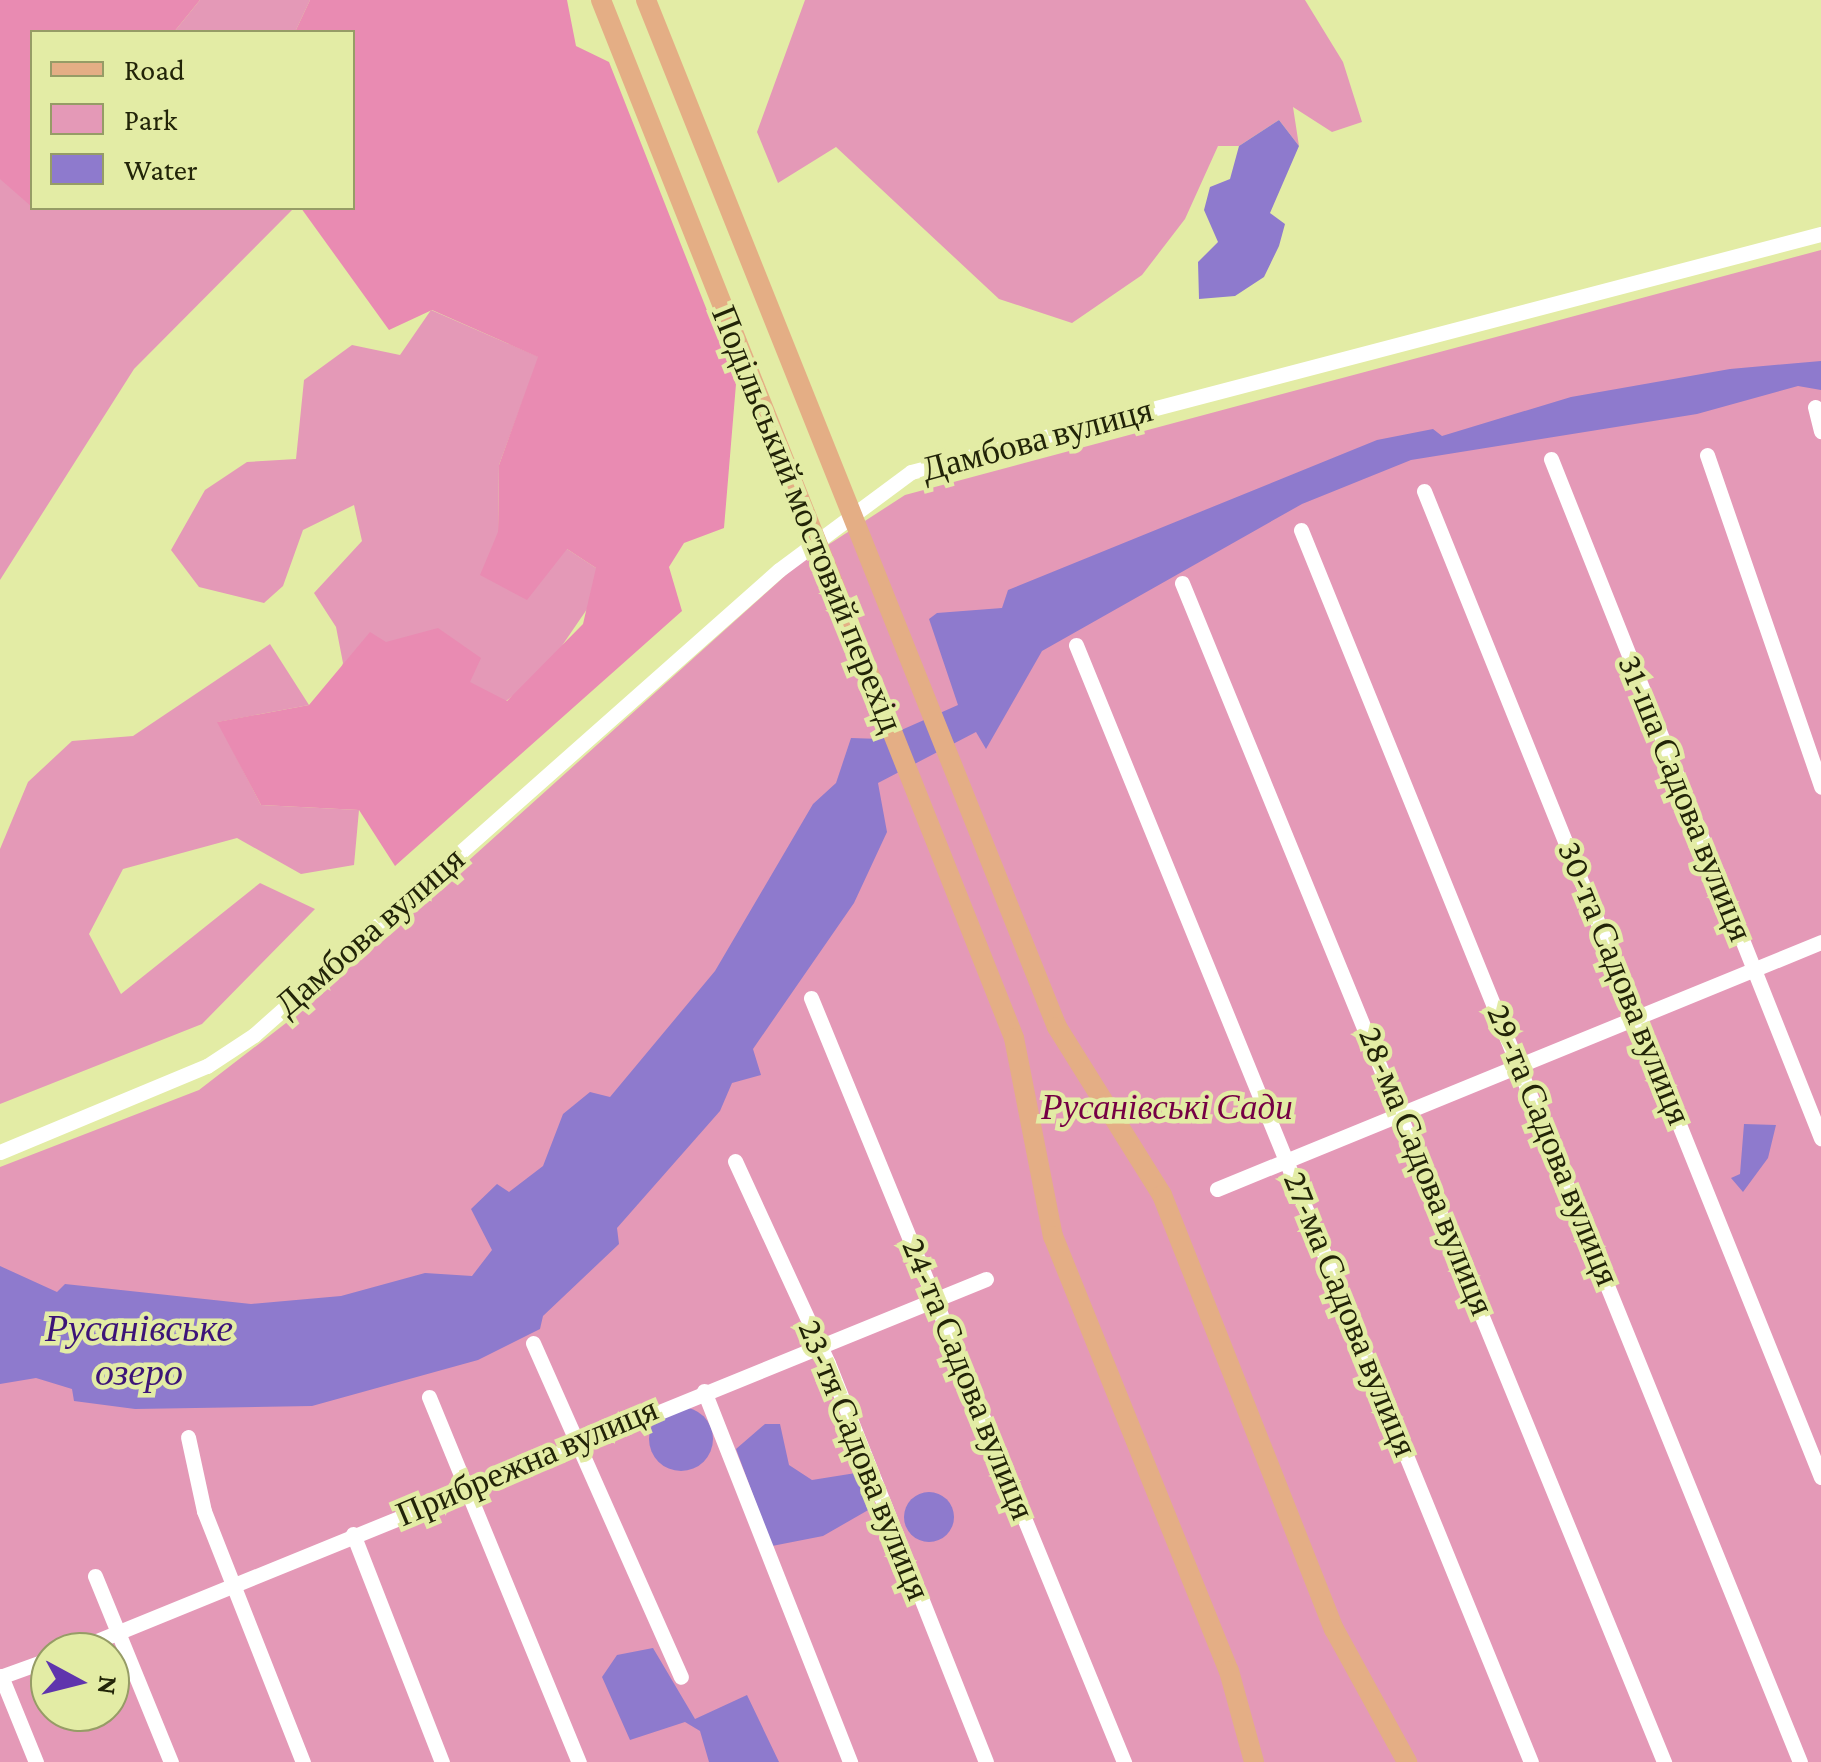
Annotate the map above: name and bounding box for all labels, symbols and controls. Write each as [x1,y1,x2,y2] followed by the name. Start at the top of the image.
[30,30,355,210] legend
[124,53,185,86] text: Road
[124,103,177,136] text: Park
[124,153,198,186] text: Water
[702,300,912,738] street label: Подільський мостовий перехід
[917,389,1157,491] street label: Дамбова вулиця
[1608,649,1762,947] street label: 31-ша Садова вулиця
[1548,835,1700,1131] street label: 30-та Садова вулиця
[267,838,473,1026] street label: Дамбова вулиця
[1477,998,1629,1292] street label: 29-та Садова вулиця
[1349,1021,1503,1321] street label: 28-ма Садова вулиця
[1041,1087,1293,1129] park label: Русанівські Сади
[1274,1166,1426,1462] street label: 27-ма Садова вулиця
[892,1232,1044,1526] street label: 24-та Садова вулиця
[45,1306,233,1396] water label: Русанівське озеро
[789,1314,939,1606] street label: 23-тя Садова вулиця
[390,1388,664,1536] street label: Прибрежна вулиця
[30,1632,130,1732] north arrow
[92,1674,125,1697] text: N

